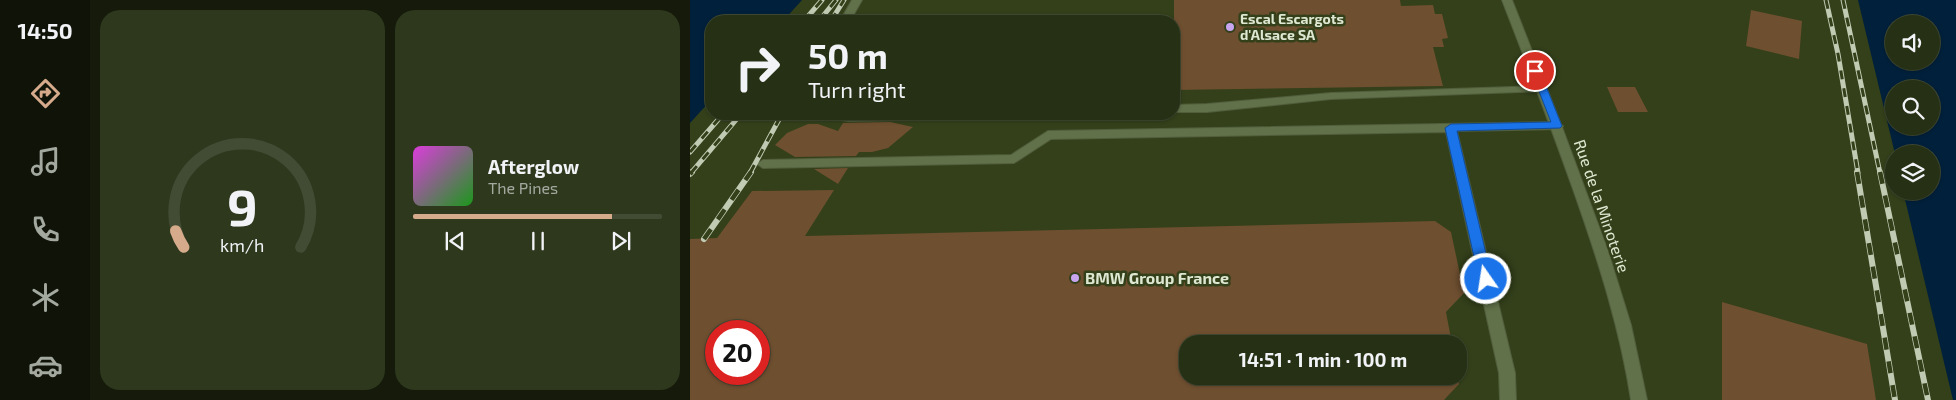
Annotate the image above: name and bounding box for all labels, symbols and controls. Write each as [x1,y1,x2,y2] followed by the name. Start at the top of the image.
[1240,10,1344,43] place label: Escal Escargots d'Alsace SA
[1885,15,1940,200] map controls
[1885,15,1940,70] button: sound
[17,17,73,43] text: 14:50
[1224,21,1236,33] marker: Escal Escargots d'Alsace SA
[808,34,888,76] text: 50 m
[725,35,790,100] icon: right
[1514,50,1556,92] pin
[1521,57,1549,85] icon: arrive
[28,76,63,111] icon: directions
[808,76,906,102] text: Turn right
[1885,80,1940,135] button: search
[1571,137,1634,275] street label: Rue de la Minoterie
[28,144,63,179] icon: music
[1885,145,1940,200] button: layers
[488,155,579,178] text: Afterglow
[227,174,258,236] text: 9
[488,178,558,197] text: The Pines
[28,212,63,247] icon: phone
[441,227,469,255] icon: previous
[524,227,552,255] icon: pause
[607,227,635,255] icon: next
[220,234,265,256] text: km/h
[1459,252,1511,304] position arrow
[1085,268,1229,287] place label: BMW Group France
[1069,272,1081,284] marker: BMW Group France
[28,280,63,315] icon: climate
[705,320,770,385] speed limit sign: 20
[28,348,63,383] icon: car
[1239,348,1407,371] text: 14:51 · 1 min · 100 m

